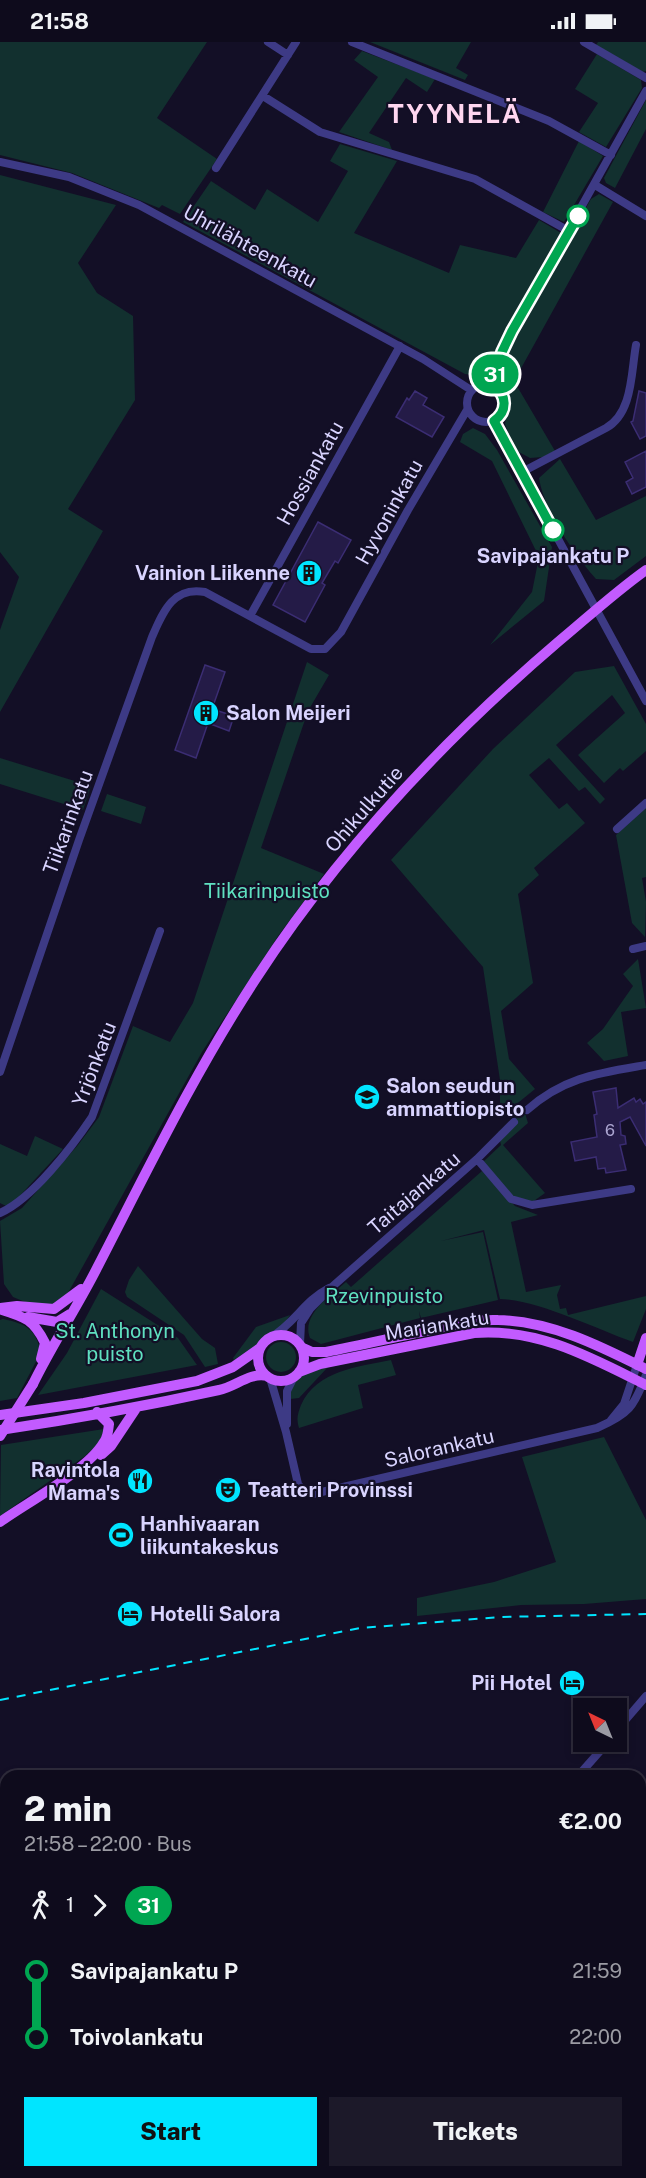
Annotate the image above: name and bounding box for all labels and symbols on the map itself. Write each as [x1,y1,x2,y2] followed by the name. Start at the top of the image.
[388,98,522,129] district label: TYYNELÄ
[179,199,321,293] street label: Uhrilähteenkatu
[567,205,589,227] unlabelled marker
[468,354,522,394] line badge: 31
[272,417,348,529] street label: Hossiankatu
[350,455,428,569] street label: Hyvoninkatu
[542,519,564,541] marker: Savipajankatu P
[477,544,629,568] place label: Savipajankatu P
[294,558,324,588] building icon: Vainion Liikenne
[135,561,290,585] place label: Vainion Liikenne
[191,698,221,728] building icon: Salon Meijeri
[226,701,351,725] place label: Salon Meijeri
[320,761,408,857] street label: Ohikulkutie
[38,767,98,877] street label: Tiikarinkatu
[204,879,330,903] park label: Tiikarinpuisto
[67,1018,121,1110] street label: Yrjönkatu
[386,1074,524,1121] place label: Salon seudun ammattiopisto
[352,1082,382,1112] school or university icon: Salon seudun ammattiopisto
[605,1121,615,1140] house number: 6
[363,1146,465,1240] street label: Taitajankatu
[325,1284,443,1308] park label: Rzevinpuisto
[383,1305,491,1345] street label: Mariankatu
[55,1319,175,1366] park label: St. Anthonyn puisto
[382,1424,496,1472] street label: Salorankatu
[31,1458,120,1505] place label: Ravintola Mama's
[125,1466,155,1496] restaurant icon: Ravintola Mama's
[213,1475,243,1505] theatre icon: Teatteri Provinssi
[248,1478,413,1502] place label: Teatteri Provinssi
[140,1512,279,1559] place label: Hanhivaaran liikuntakeskus
[106,1520,136,1550] sports icon: Hanhivaaran liikuntakeskus
[115,1599,145,1629] hotel icon: Hotelli Salora
[150,1602,280,1626] place label: Hotelli Salora
[557,1668,587,1698] hotel icon: Pii Hotel
[471,1671,552,1695] place label: Pii Hotel
[573,1698,627,1752] north arrow

